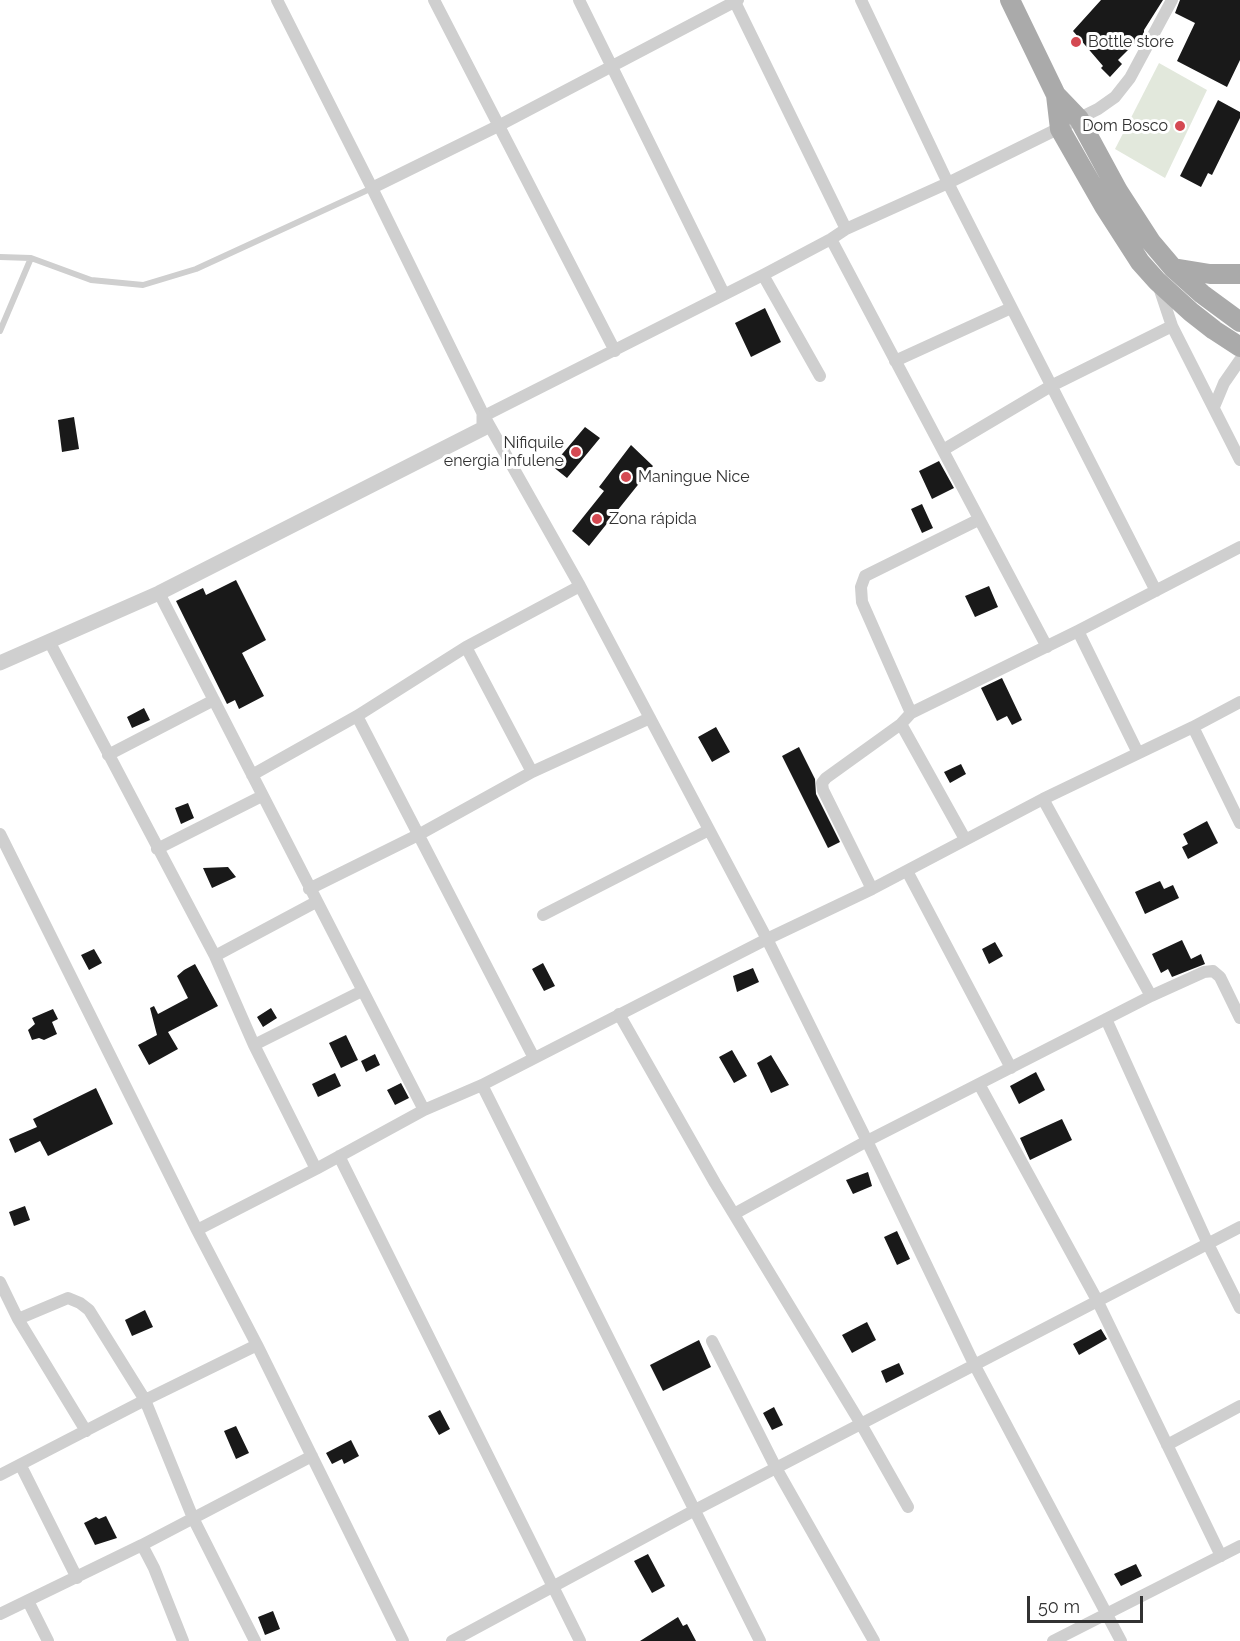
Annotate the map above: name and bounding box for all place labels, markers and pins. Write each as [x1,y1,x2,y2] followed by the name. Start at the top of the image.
[1088,32,1174,52] place label: Bottle store
[1069,35,1083,49] marker: Bottle store
[1082,116,1168,136] place label: Dom Bosco
[1173,119,1187,133] marker: Dom Bosco
[444,433,564,471] place label: Nifiquile energia Infulene
[569,445,583,459] marker: Nifiquile energia Infulene
[638,467,750,487] place label: Maningue Nice
[619,470,633,484] marker: Maningue Nice
[609,509,697,529] place label: Zona rápida
[590,512,604,526] marker: Zona rápida

